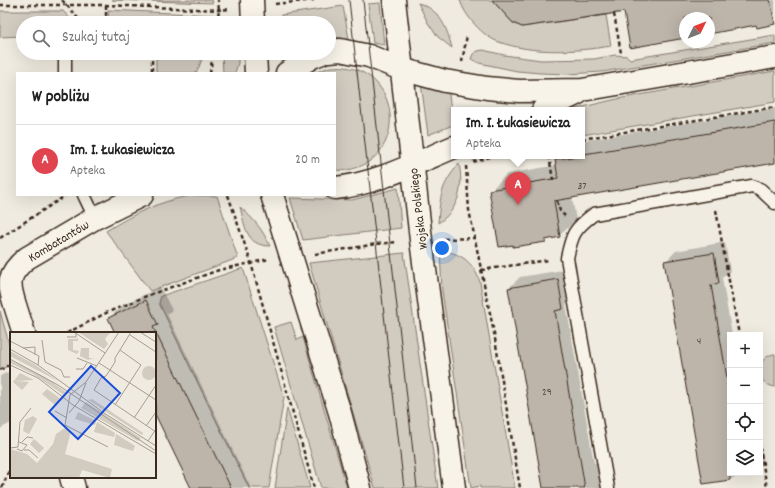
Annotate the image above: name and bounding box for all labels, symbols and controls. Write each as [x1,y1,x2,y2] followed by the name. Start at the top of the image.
[679,12,715,48] north arrow
[16,16,336,60] search box
[30,27,52,49] icon: search
[62,27,130,49] text: Szukaj tutaj
[32,86,89,110] text: W pobliżu
[451,107,585,159] popup
[466,113,570,135] text: Im. I. Łukasiewicza
[466,135,501,154] text: Apteka
[70,140,174,162] text: Im. I. Łukasiewicza
[41,151,49,170] text: A
[295,151,320,170] text: 20 m
[70,162,105,181] text: Apteka
[405,167,434,250] street label: Wojska Polskiego
[505,172,531,205] pin: A
[577,179,587,195] house number: 37
[25,216,93,268] street label: Kombatantów
[432,238,452,258] your location
[10,332,156,478] inset map
[727,332,763,476] map controls
[727,332,763,368] button: +
[697,334,701,350] house number: 4
[727,368,763,404] button: −
[542,385,552,401] house number: 29
[727,404,763,440] button: locate
[727,440,763,476] button: layers

